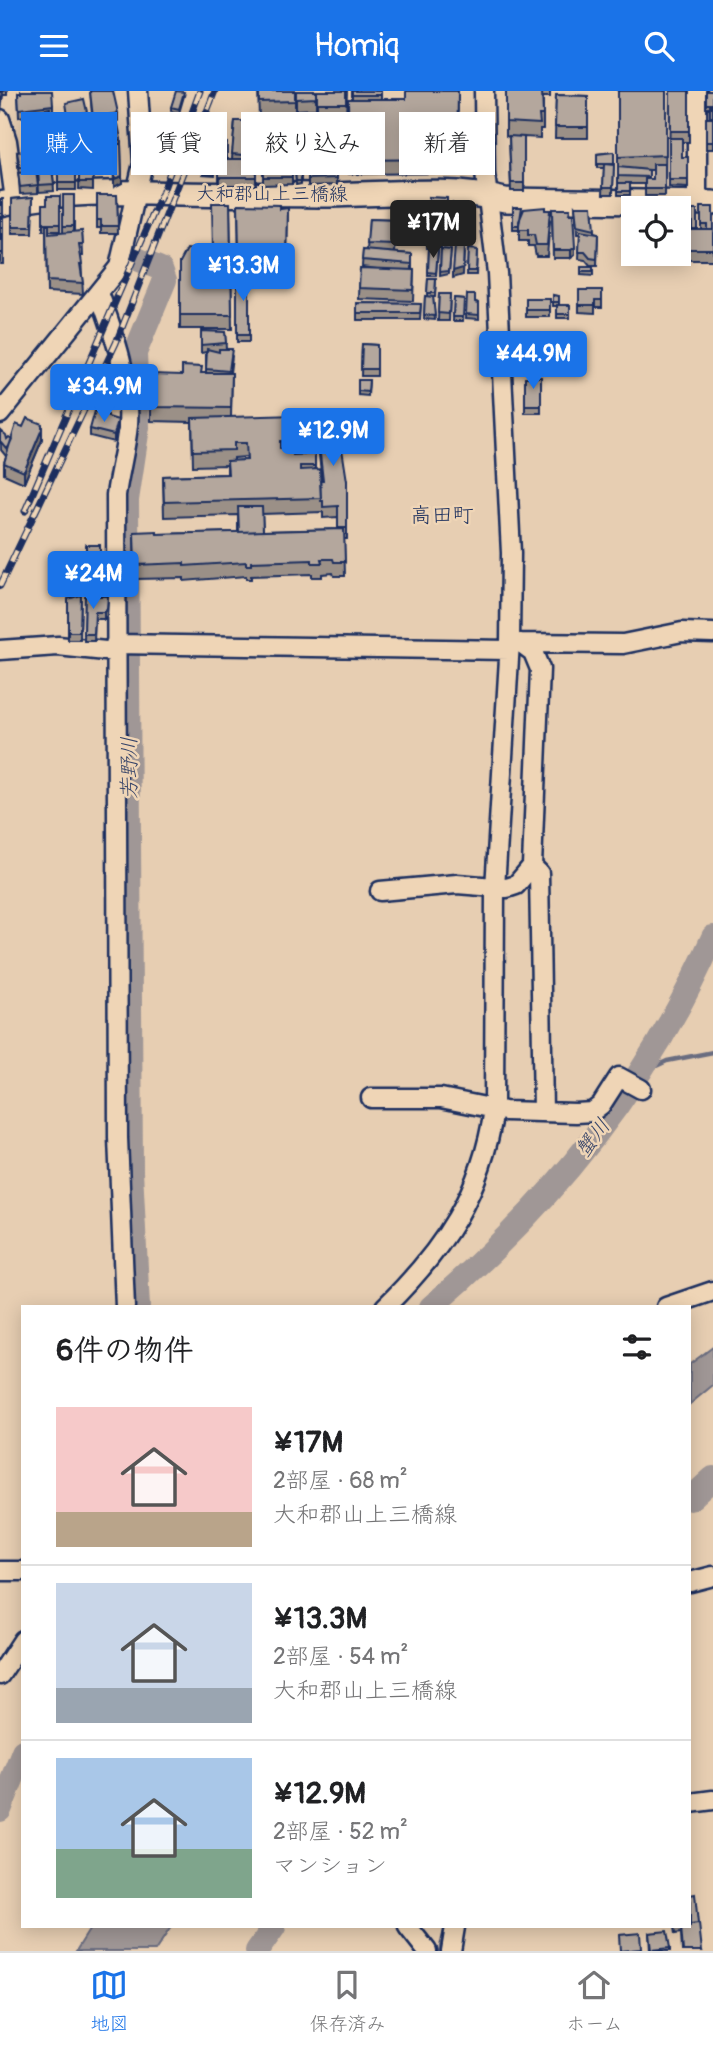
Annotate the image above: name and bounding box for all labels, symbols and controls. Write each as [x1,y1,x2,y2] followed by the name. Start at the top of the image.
[314,26,399,66] text: Homiq
[35,27,73,65] icon: menu
[640,27,678,65] icon: search
[21,112,117,175] chip: 購入
[131,112,227,175] chip: 賃貸
[241,112,385,175] chip: 絞り込み
[399,112,495,175] chip: 新着
[196,182,348,206] street label: 大和郡山上三橋線
[621,196,691,266] map controls
[621,196,691,266] button: locate
[392,201,474,260] pin: ¥17M
[406,208,460,237] text: ¥17M
[186,243,300,303] pin: ¥13.3M
[207,251,279,280] text: ¥13.3M
[476,331,590,391] pin: ¥44.9M
[495,339,571,368] text: ¥44.9M
[47,365,161,424] pin: ¥34.9M
[66,372,142,401] text: ¥34.9M
[276,409,390,468] pin: ¥12.9M
[297,416,369,445] text: ¥12.9M
[411,502,474,529] district label: 高田町
[52,552,134,611] pin: ¥24M
[64,559,122,588] text: ¥24M
[116,737,143,800] water label: 芳野川
[570,1113,616,1163] water label: 蟹川
[618,1328,656,1366] icon: filters
[56,1332,193,1369] text: 6件の物件
[273,1424,343,1461] text: ¥17M
[112,1435,196,1519] icon: home
[273,1466,408,1495] text: 2部屋 · 68 m²
[273,1500,457,1529] text: 大和郡山上三橋線
[273,1600,367,1637] text: ¥13.3M
[112,1611,196,1695] icon: home
[273,1642,408,1671] text: 2部屋 · 54 m²
[273,1676,457,1705] text: 大和郡山上三橋線
[273,1775,366,1812] text: ¥12.9M
[112,1786,196,1870] icon: home
[273,1817,408,1846] text: 2部屋 · 52 m²
[273,1851,387,1880] text: マンション
[90,1966,128,2036] tab: 地図
[309,1966,385,2036] tab: 保存済み
[566,1966,623,2036] tab: ホーム

